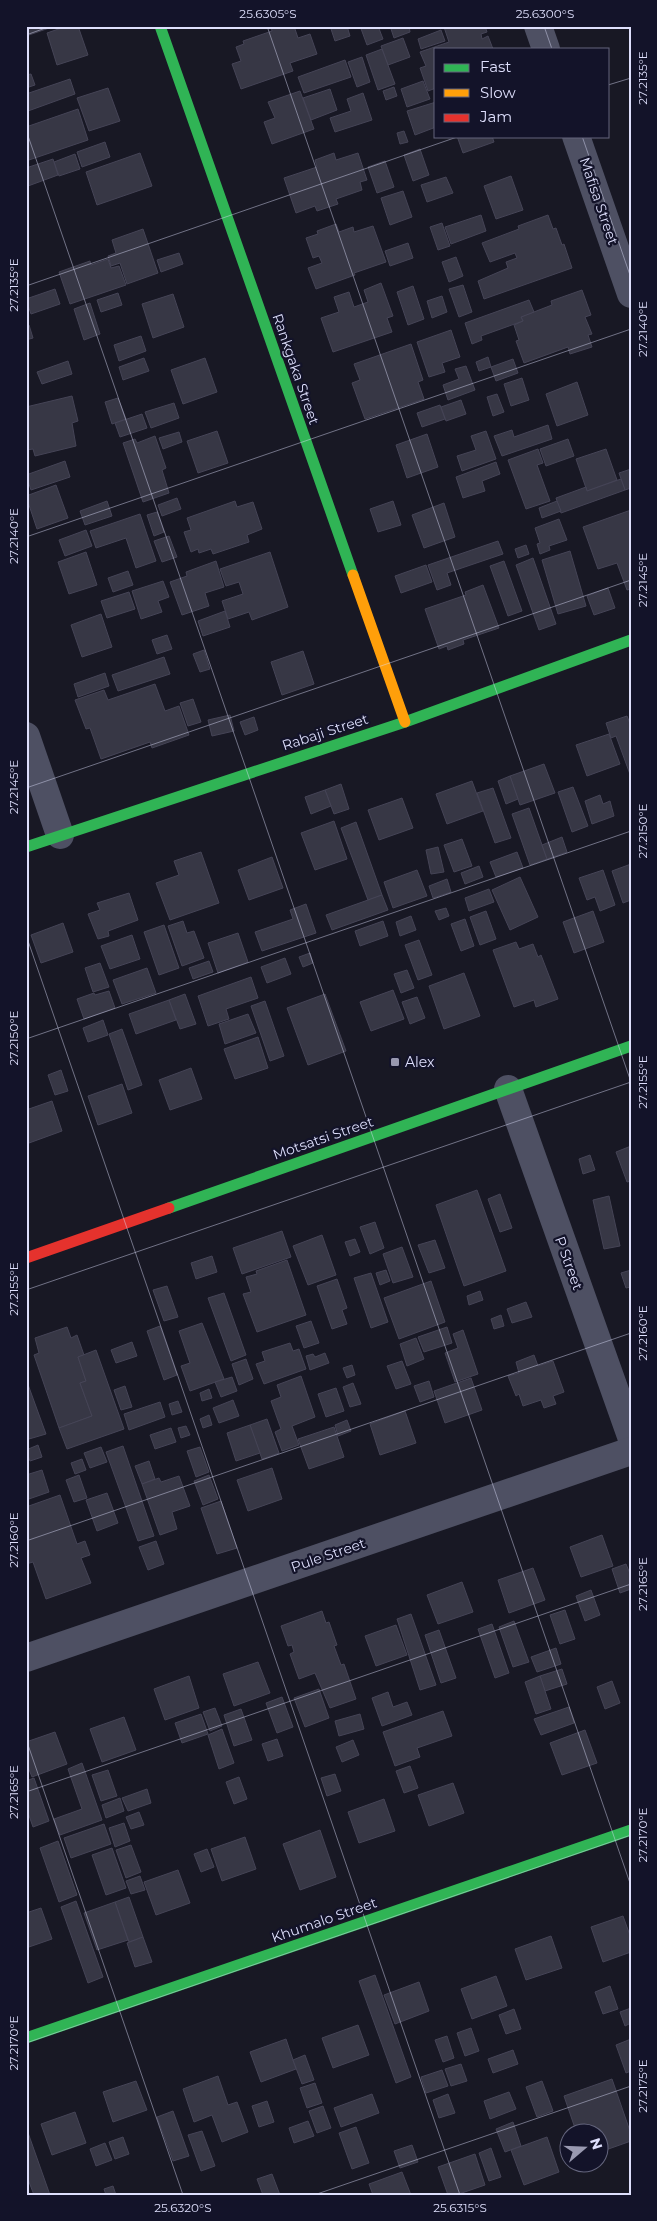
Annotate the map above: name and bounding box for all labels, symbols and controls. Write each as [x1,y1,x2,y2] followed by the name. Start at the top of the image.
[239,6,297,21] text: 25.6305°S
[516,6,574,21] text: 25.6300°S
[434,48,610,138] legend
[635,51,650,105] text: 27.2135°E
[480,57,511,76] text: Fast
[480,83,516,102] text: Slow
[479,107,512,126] text: Jam
[576,155,622,247] street label: Mafisa Street
[6,258,21,312] text: 27.2135°E
[635,301,650,357] text: 27.2140°E
[269,311,324,427] street label: Rankgaka Street
[6,508,21,564] text: 27.2140°E
[635,553,650,607] text: 27.2145°E
[280,709,371,754] street label: Rabaji Street
[6,760,21,814] text: 27.2145°E
[635,804,650,858] text: 27.2150°E
[6,1011,21,1065] text: 27.2150°E
[405,1053,435,1071] place label: Alex
[635,1055,650,1109] text: 27.2155°E
[389,1056,401,1068] marker: Alex
[270,1112,376,1164] street label: Motsatsi Street
[551,1234,587,1293] street label: P Street
[6,1262,21,1316] text: 27.2155°E
[635,1305,650,1361] text: 27.2160°E
[6,1512,21,1568] text: 27.2160°E
[288,1534,368,1576] street label: Pule Street
[635,1557,650,1611] text: 27.2165°E
[6,1765,21,1819] text: 27.2165°E
[635,1808,650,1862] text: 27.2170°E
[269,1893,379,1946] street label: Khumalo Street
[6,2016,21,2070] text: 27.2170°E
[635,2059,650,2113] text: 27.2175°E
[560,2124,610,2174] north arrow
[586,2135,607,2152] text: N
[154,2200,212,2215] text: 25.6320°S
[433,2200,487,2215] text: 25.6315°S

